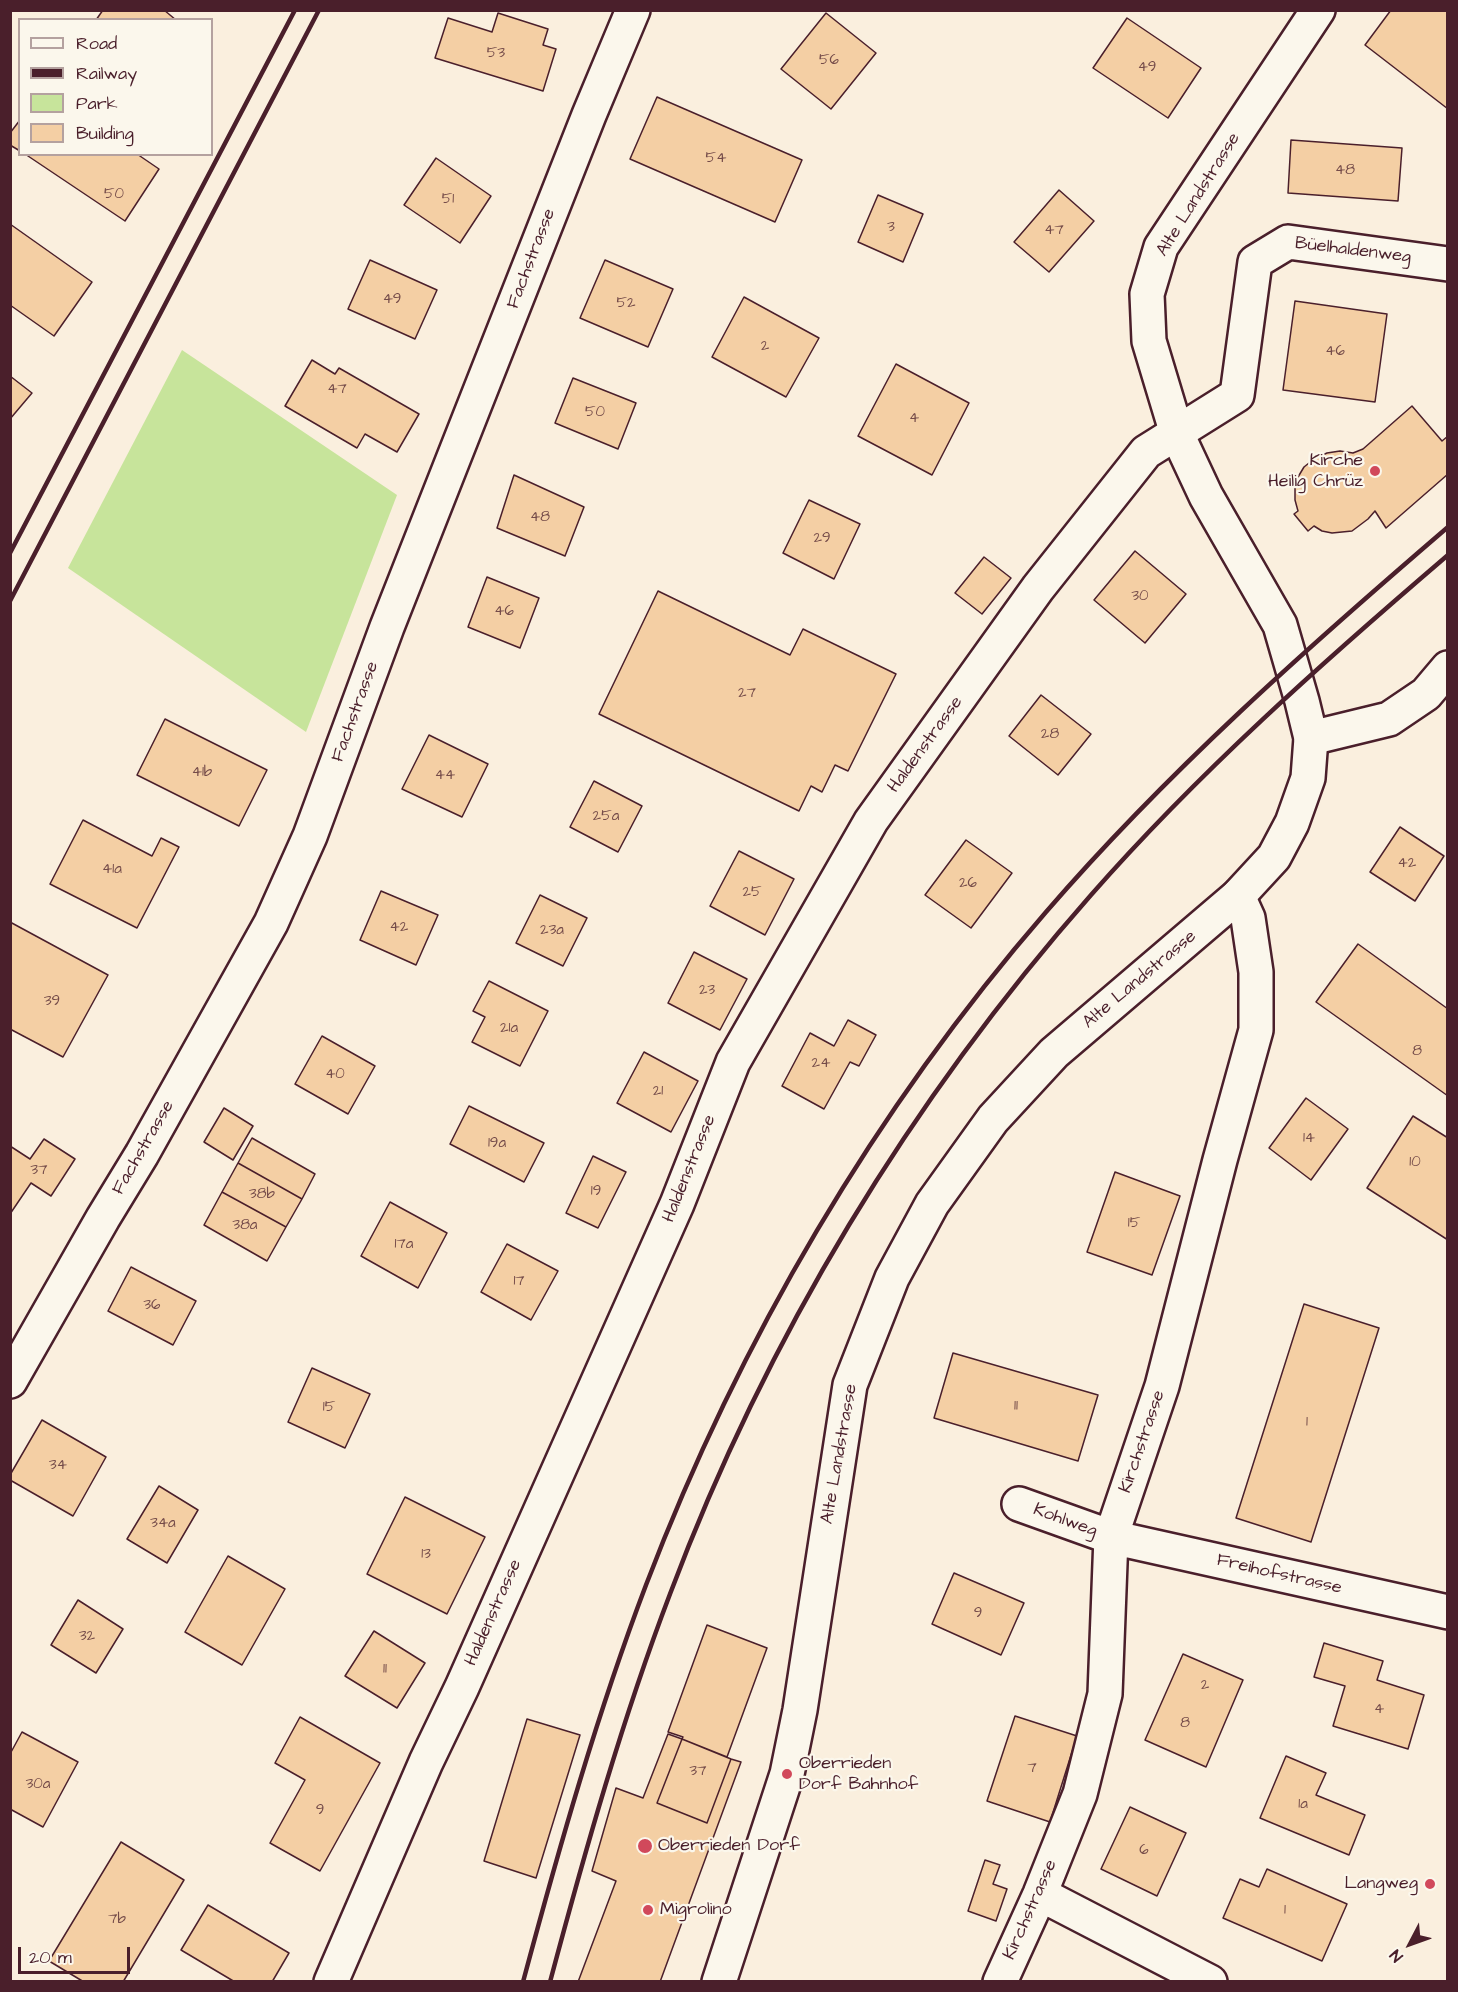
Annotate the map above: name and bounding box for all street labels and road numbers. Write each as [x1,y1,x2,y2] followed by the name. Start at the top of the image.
[1152,129,1246,261] street label: Alte Landstrasse
[503,206,561,312] street label: Fachstrasse
[1294,233,1412,269] street label: Büelhaldenweg
[328,659,384,765] street label: Fachstrasse
[884,693,968,797] street label: Haldenstrasse
[1079,926,1201,1034] street label: Alte Landstrasse
[108,1097,180,1199] street label: Fachstrasse
[659,1112,721,1226] street label: Haldenstrasse
[817,1382,863,1526] street label: Alte Landstrasse
[1115,1388,1171,1496] street label: Kirchstrasse
[1030,1500,1100,1542] street label: Kohlweg
[1214,1550,1344,1600] street label: Freihofstrasse
[461,1557,527,1669] street label: Haldenstrasse
[999,1857,1063,1963] street label: Kirchstrasse

